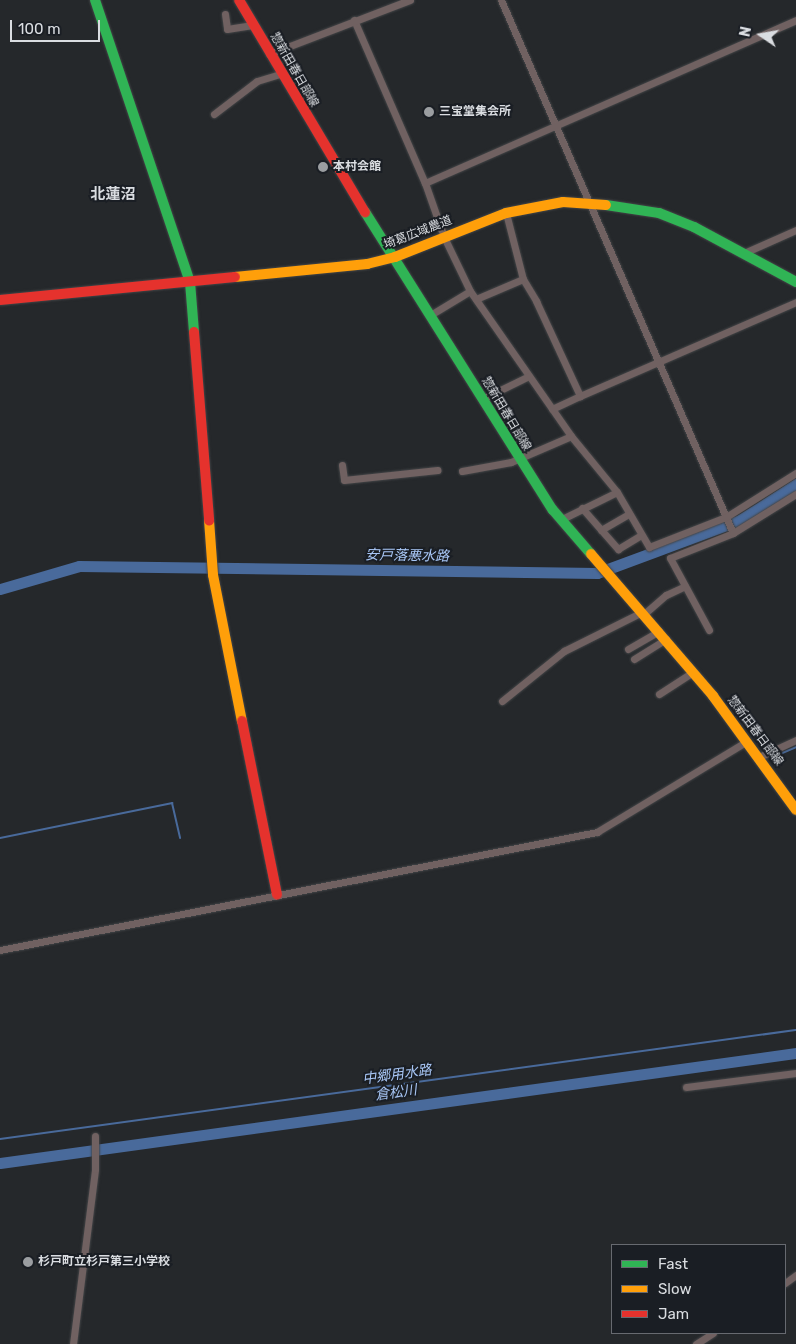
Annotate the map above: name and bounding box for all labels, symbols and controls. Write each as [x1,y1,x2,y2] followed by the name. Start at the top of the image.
[12,10,102,42] scale bar
[736,10,786,60] north arrow
[18,20,60,38] text: 100 m
[736,25,755,38] text: N
[267,30,321,110] street label: 惣新田春日部線
[439,105,511,119] place label: 三宝堂集会所
[423,106,435,118] marker: 三宝堂集会所
[333,160,381,174] place label: 本村会館
[317,161,329,173] marker: 本村会館
[91,186,135,204] district label: 北蓮沼
[382,213,454,253] street label: 埼葛広域農道
[478,374,534,454] street label: 惣新田春日部線
[365,547,449,565] water label: 安戸落悪水路
[724,693,786,769] street label: 惣新田春日部線
[361,1062,433,1088] water label: 中郷用水路
[374,1082,418,1104] water label: 倉松川
[611,1244,786,1334] legend
[38,1255,170,1269] place label: 杉戸町立杉戸第三小学校
[658,1255,688,1273] text: Fast
[22,1256,34,1268] marker: 杉戸町立杉戸第三小学校
[658,1280,691,1298] text: Slow
[658,1305,689,1323] text: Jam

